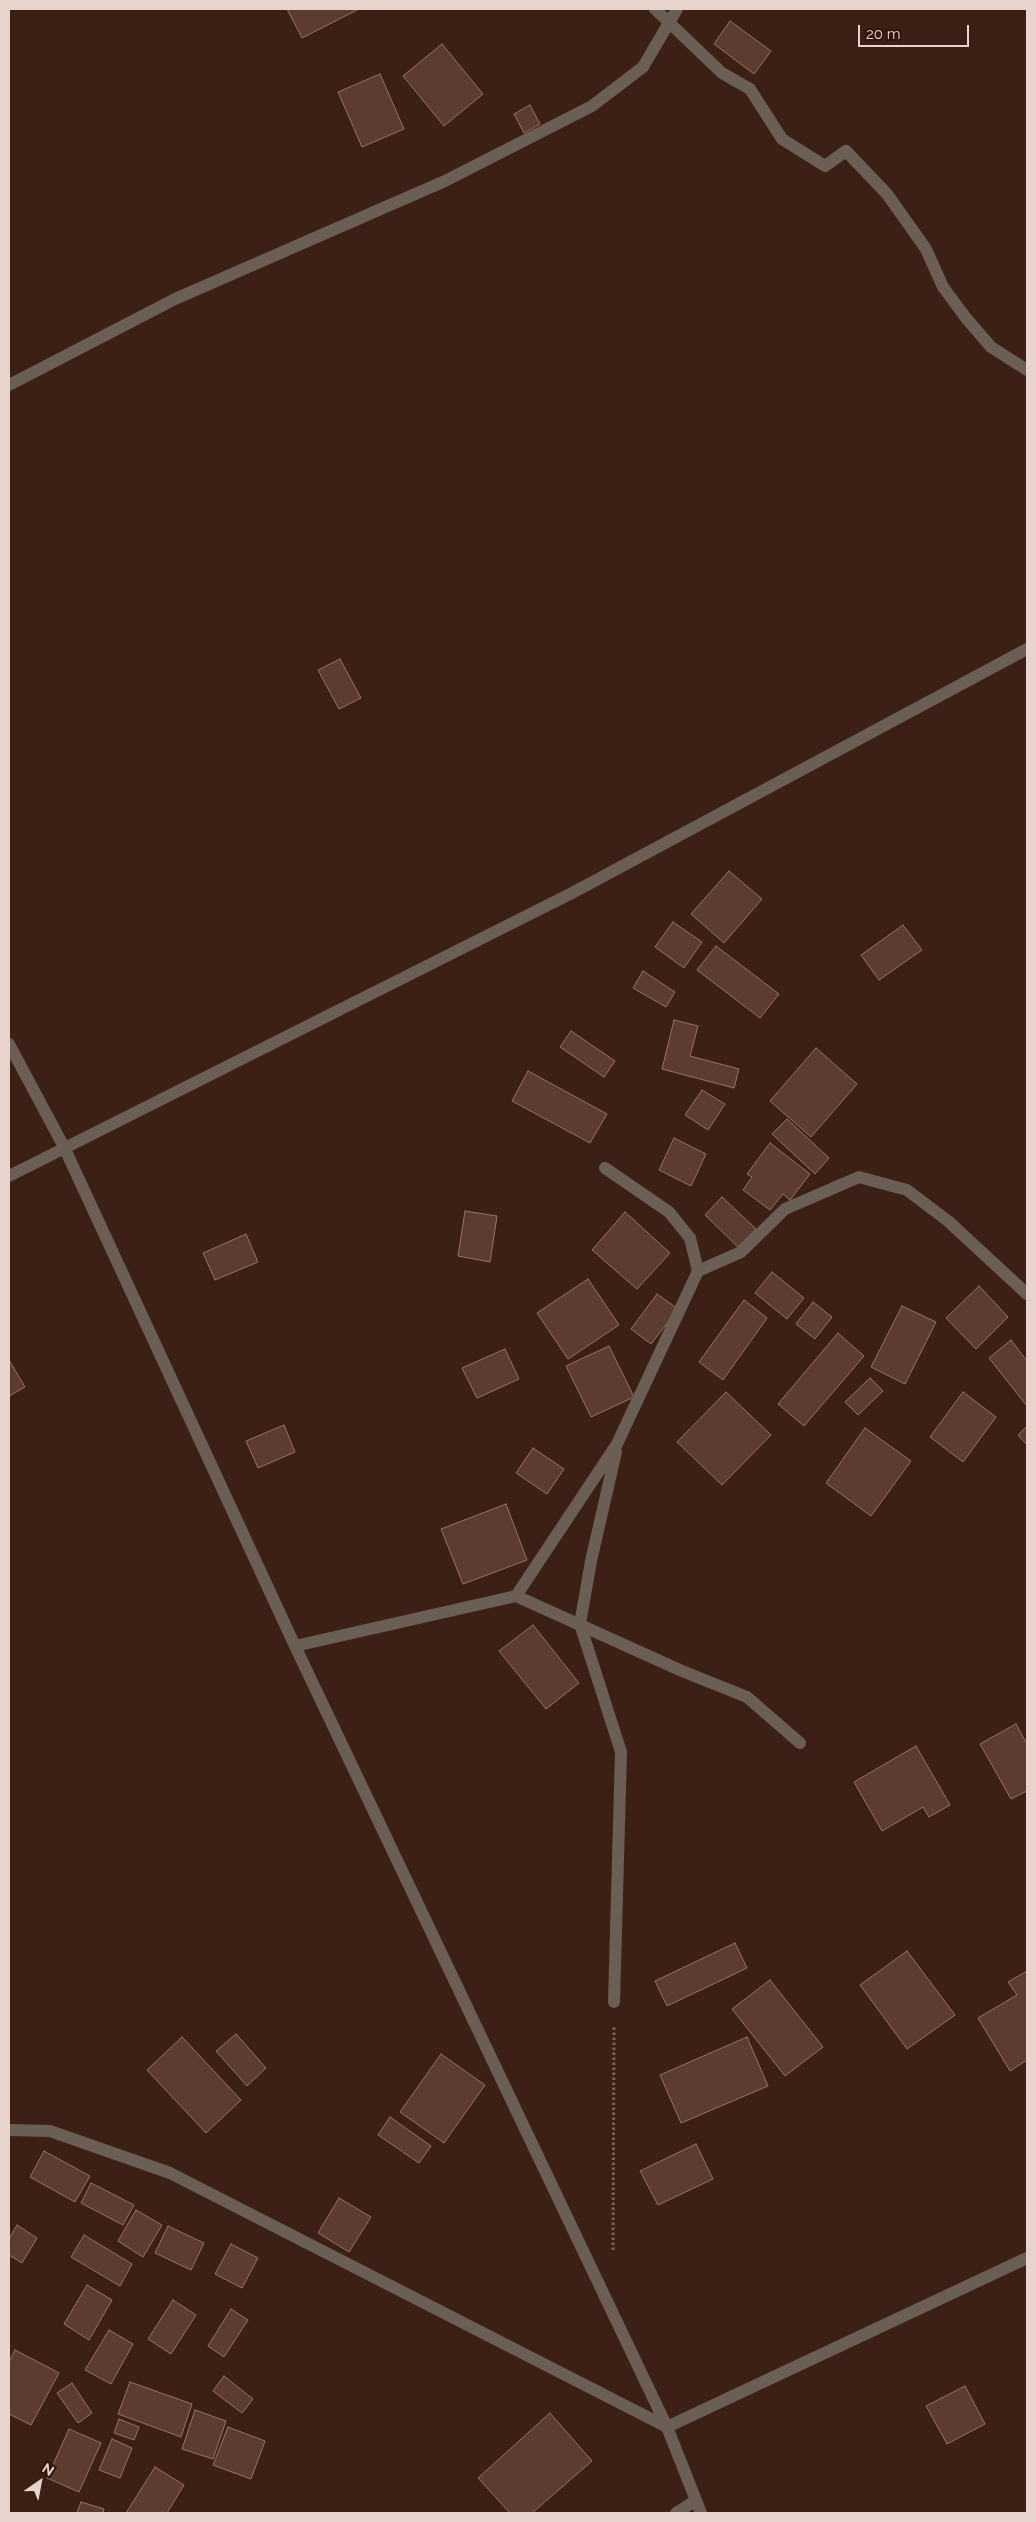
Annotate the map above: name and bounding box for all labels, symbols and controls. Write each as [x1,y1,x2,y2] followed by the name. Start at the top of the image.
[861,15,972,47] scale bar
[866,25,901,43] text: 20 m
[15,2457,65,2507] north arrow
[39,2460,57,2479] text: N

